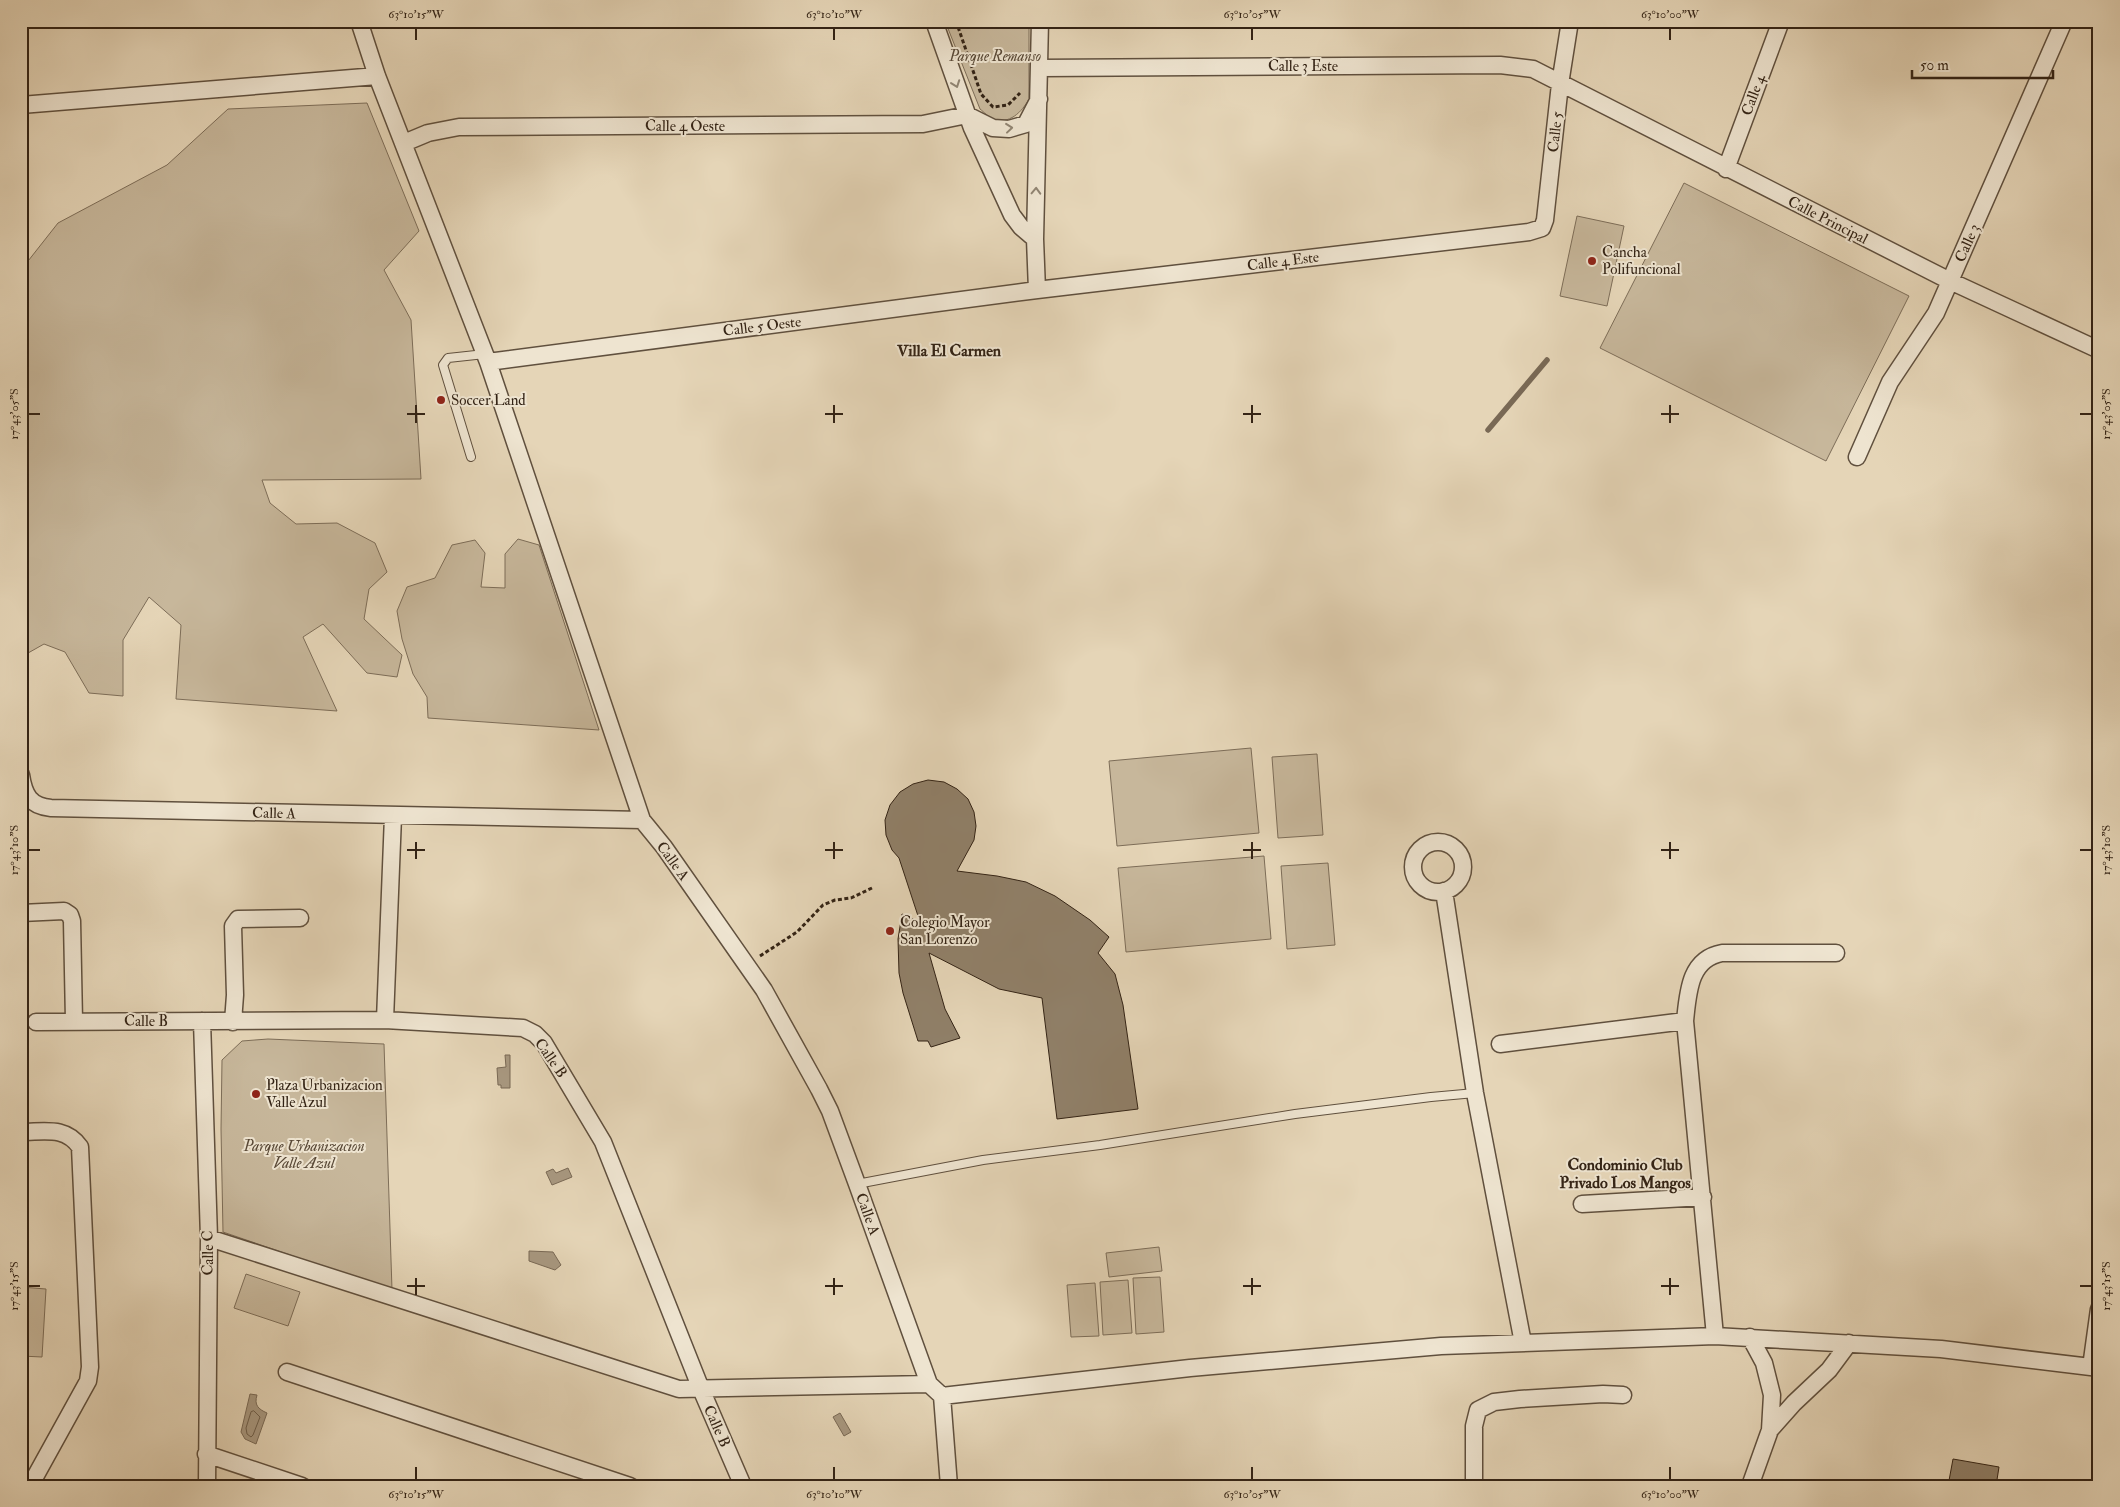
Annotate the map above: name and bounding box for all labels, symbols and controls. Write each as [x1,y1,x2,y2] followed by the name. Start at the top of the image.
[388,7,444,22] text: 63°10'15"W
[806,7,863,22] text: 63°10'10"W
[1223,7,1281,22] text: 63°10'05"W
[1641,7,1700,22] text: 63°10'00"W
[948,47,1041,66] park label: Parque Remanso
[1912,48,2054,80] scale bar
[1920,56,1949,75] text: 50 m
[1268,57,1338,76] street label: Calle 3 Este
[1737,71,1770,118] street label: Calle 4
[950,79,960,87] one-way arrow
[1544,110,1567,153] street label: Calle 5
[645,117,725,136] street label: Calle 4 Oeste
[1006,123,1014,134] one-way arrow
[1031,186,1042,194] one-way arrow
[1784,192,1871,250] street label: Calle Principal
[1951,221,1984,265] street label: Calle 3
[1602,243,1681,279] place label: Cancha Polifuncional
[1246,248,1320,275] street label: Calle 4 Este
[1586,255,1598,267] marker: Cancha Polifuncional
[722,312,802,341] street label: Calle 5 Oeste
[896,341,1002,361] district label: Villa El Carmen
[7,388,22,440] text: 17°43'05"S
[2099,388,2114,440] text: 17°43'05"S
[451,391,526,410] place label: Soccer Land
[435,394,447,406] marker: Soccer Land
[252,804,296,823] street label: Calle A
[7,825,22,875] text: 17°43'10"S
[2099,825,2114,875] text: 17°43'10"S
[652,838,693,885] street label: Calle A
[900,913,990,949] place label: Colegio Mayor San Lorenzo
[884,925,896,937] marker: Colegio Mayor San Lorenzo
[124,1012,168,1031] street label: Calle B
[530,1035,571,1082] street label: Calle B
[266,1076,383,1112] place label: Plaza Urbanizacion Valle Azul
[250,1088,262,1100] marker: Plaza Urbanizacion Valle Azul
[242,1137,365,1173] park label: Parque Urbanizacion Valle Azul
[1559,1155,1691,1194] district label: Condominio Club Privado Los Mangos
[851,1190,884,1238] street label: Calle A
[199,1230,218,1276] street label: Calle C
[7,1261,22,1311] text: 17°43'15"S
[2099,1261,2114,1311] text: 17°43'15"S
[699,1402,734,1450] street label: Calle B
[388,1487,444,1502] text: 63°10'15"W
[806,1487,863,1502] text: 63°10'10"W
[1223,1487,1281,1502] text: 63°10'05"W
[1641,1487,1700,1502] text: 63°10'00"W

